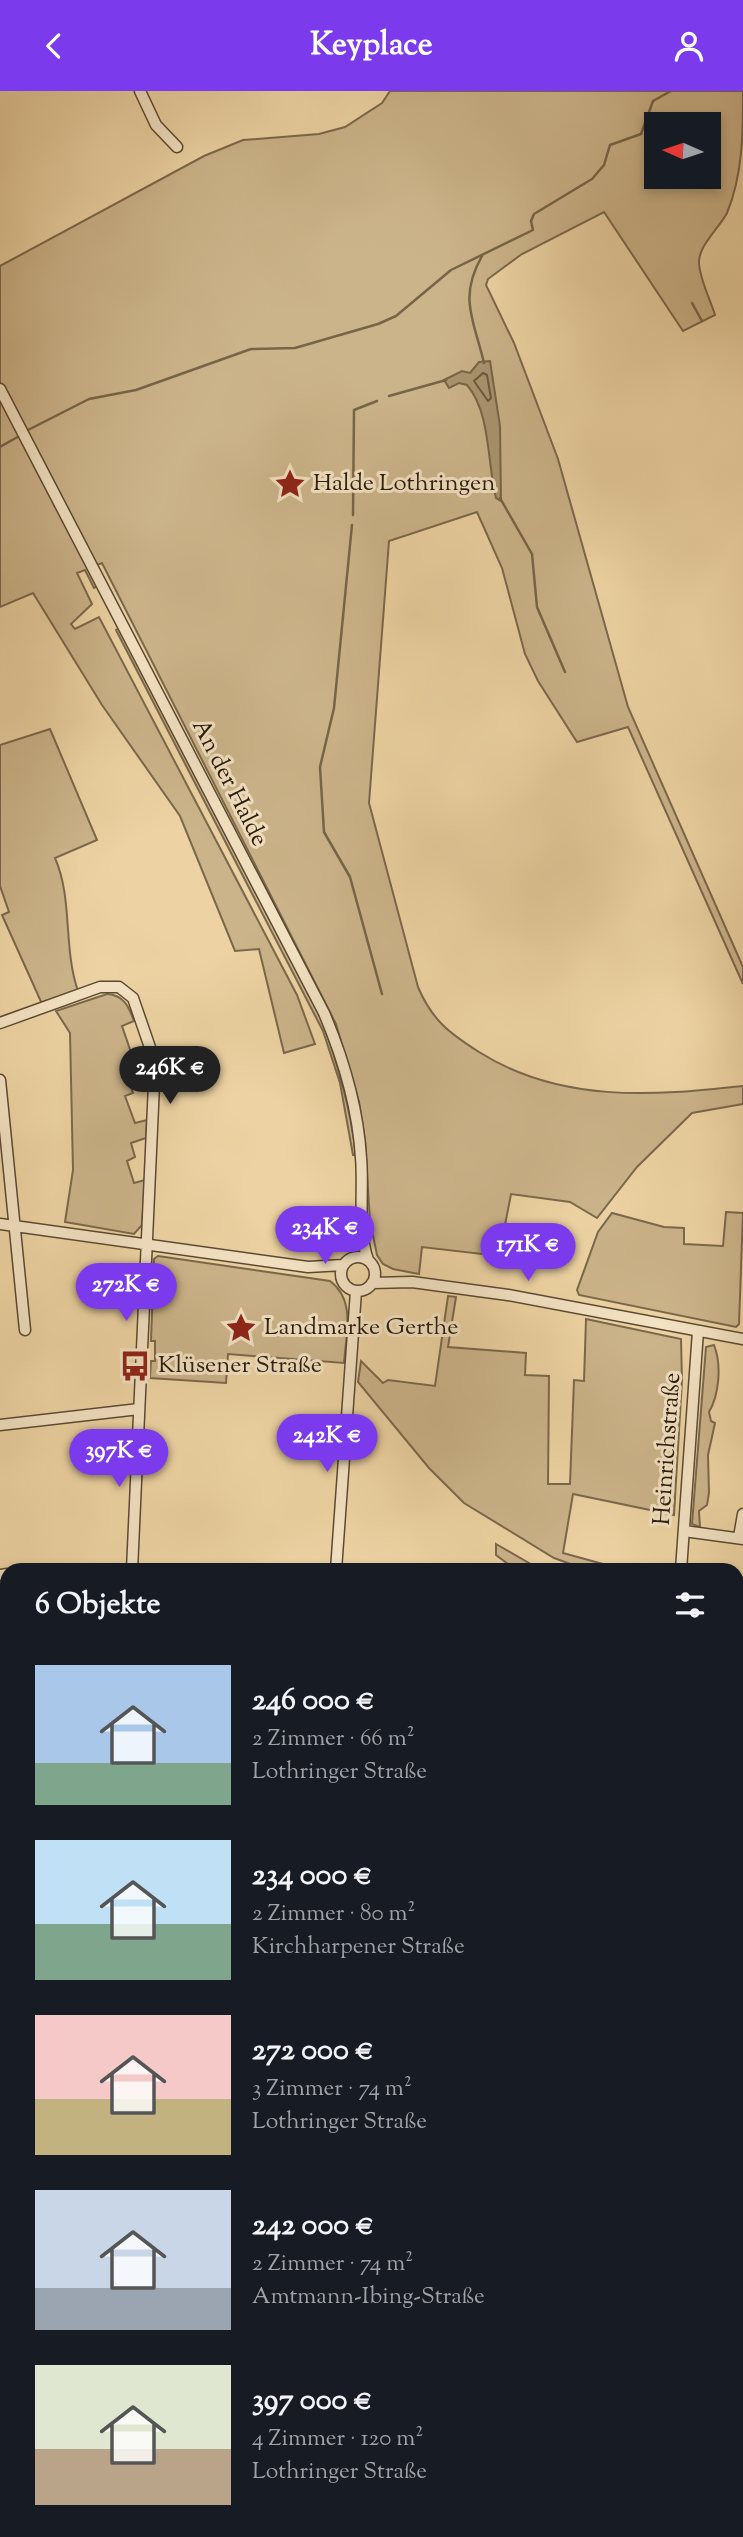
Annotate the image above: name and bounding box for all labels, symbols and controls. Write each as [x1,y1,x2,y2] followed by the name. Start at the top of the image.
[310,23,433,69] text: Keyplace
[35,27,73,65] icon: back
[670,27,708,65] icon: person
[644,112,721,189] north arrow
[644,112,721,189] map controls
[273,467,307,501] place icon: Halde Lothringen
[313,467,495,501] place label: Halde Lothringen
[182,714,276,852] street label: An der Halde
[113,1047,227,1106] pin: 246K €
[135,1052,205,1085] text: 246K €
[268,1207,382,1266] pin: 234K €
[291,1212,359,1245] text: 234K €
[471,1223,585,1283] pin: 171K €
[497,1229,559,1262] text: 171K €
[69,1263,183,1323] pin: 272K €
[92,1269,160,1302] text: 272K €
[224,1311,258,1345] place icon: Landmarke Gerthe
[264,1311,458,1345] place label: Landmarke Gerthe
[118,1349,152,1383] bus stop icon: Klüsener Straße
[158,1349,322,1383] place label: Klüsener Straße
[646,1372,690,1526] street label: Heinrichstraße
[270,1415,384,1474] pin: 242K €
[293,1420,361,1453] text: 242K €
[62,1429,176,1489] pin: 397K €
[85,1435,153,1468] text: 397K €
[35,1584,161,1627] text: 6 Objekte
[671,1586,709,1624] icon: filters
[252,1680,375,1723] text: 246 000 €
[91,1693,175,1777] icon: home
[252,1723,414,1756] text: 2 Zimmer · 66 m²
[252,1756,427,1789] text: Lothringer Straße
[252,1855,372,1898] text: 234 000 €
[91,1868,175,1952] icon: home
[252,1898,415,1931] text: 2 Zimmer · 80 m²
[252,1931,465,1964] text: Kirchharpener Straße
[252,2030,374,2073] text: 272 000 €
[91,2043,175,2127] icon: home
[252,2073,412,2106] text: 3 Zimmer · 74 m²
[252,2106,427,2139] text: Lothringer Straße
[252,2205,374,2248] text: 242 000 €
[91,2218,175,2302] icon: home
[252,2248,413,2281] text: 2 Zimmer · 74 m²
[252,2281,485,2314] text: Amtmann-Ibing-Straße
[252,2380,372,2423] text: 397 000 €
[91,2393,175,2477] icon: home
[252,2423,423,2456] text: 4 Zimmer · 120 m²
[252,2456,427,2489] text: Lothringer Straße

